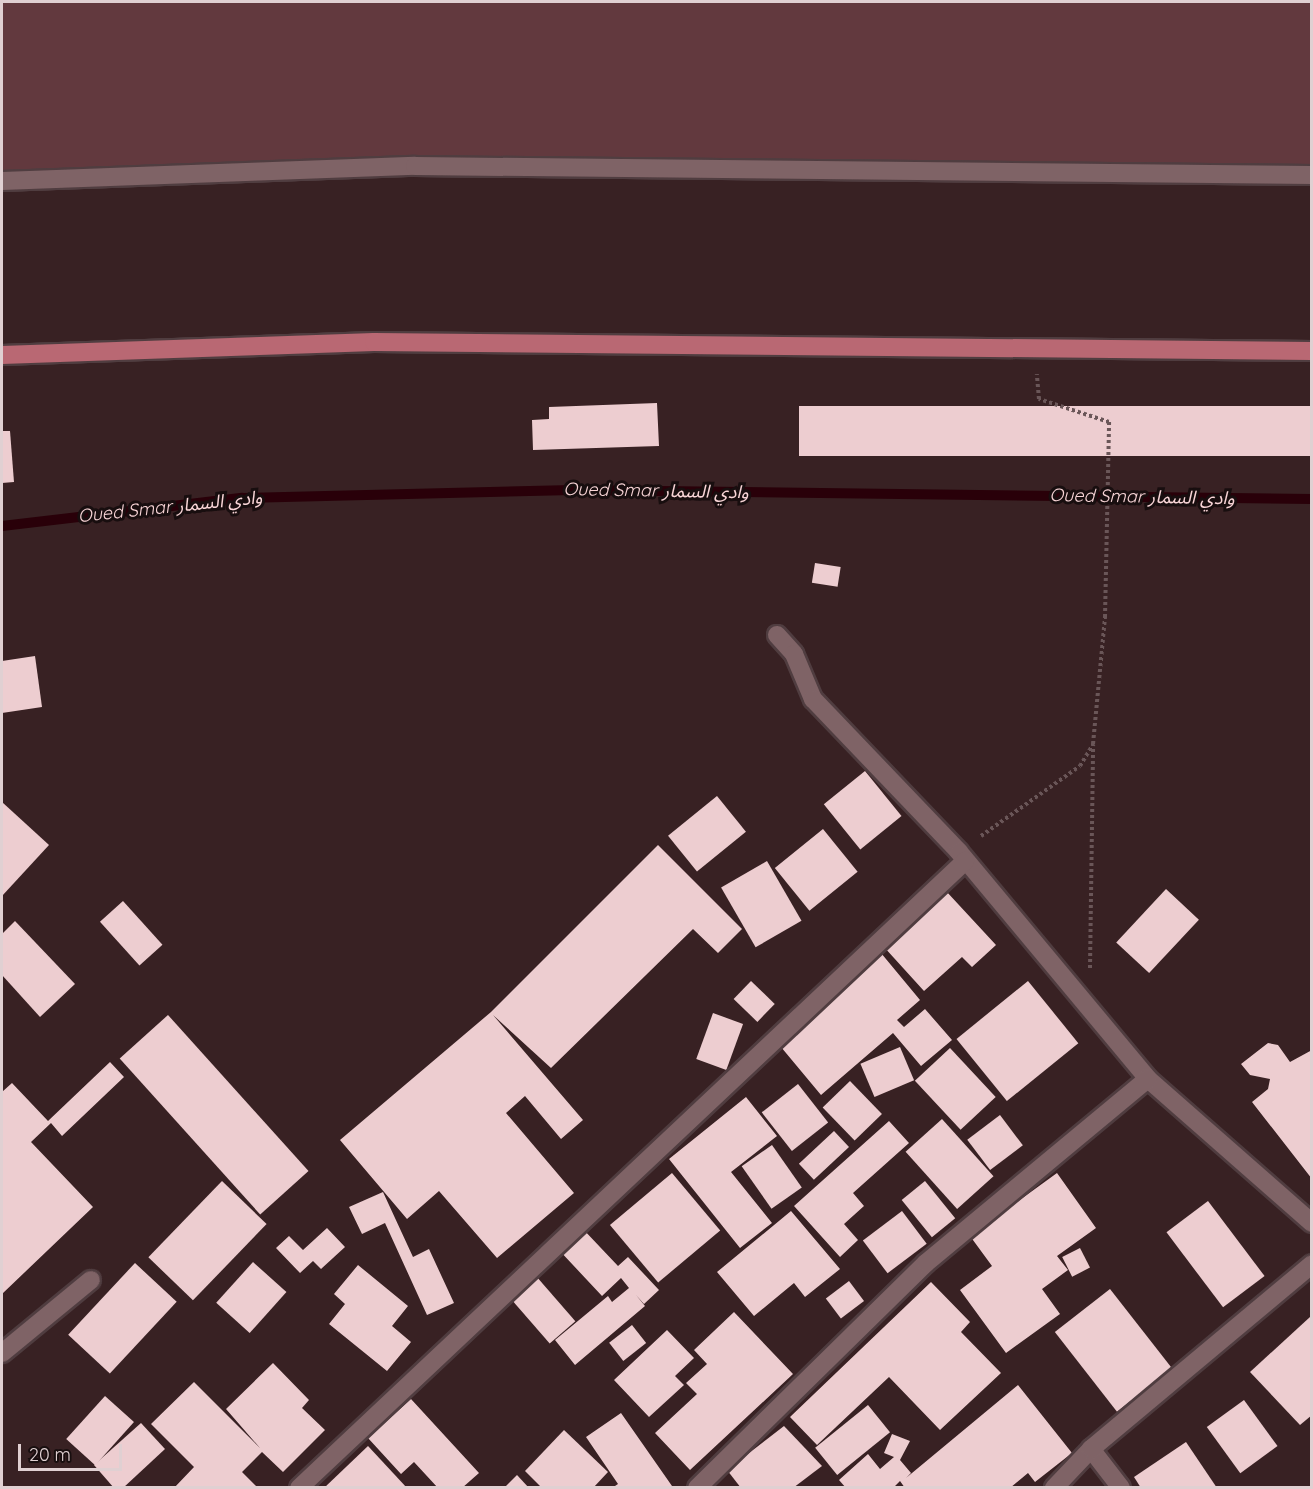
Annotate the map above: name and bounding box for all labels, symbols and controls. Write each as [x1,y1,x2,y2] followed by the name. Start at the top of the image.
[563,479,749,503] water label: Oued Smar وادي السمار
[1049,485,1235,509] water label: Oued Smar وادي السمار
[77,487,263,527] water label: Oued Smar وادي السمار
[21,1432,124,1470] scale bar
[29,1443,71,1466] text: 20 m

